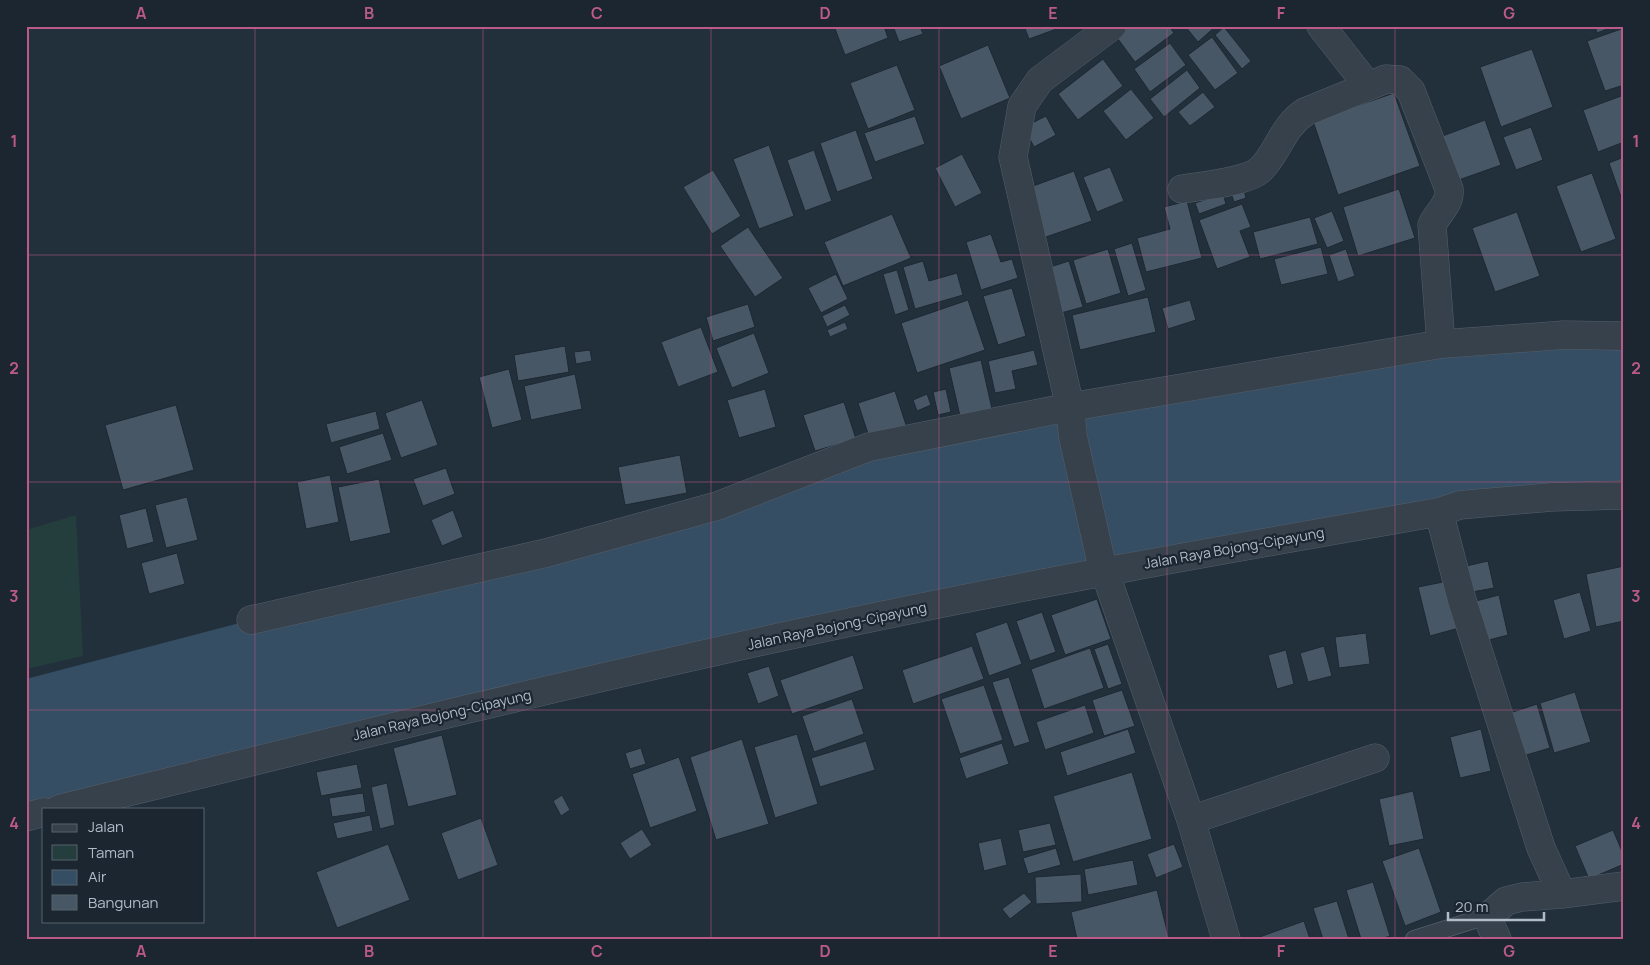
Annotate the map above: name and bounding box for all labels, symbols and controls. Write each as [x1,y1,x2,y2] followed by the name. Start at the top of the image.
[136,2,147,24] text: A
[364,2,374,24] text: B
[591,2,603,24] text: C
[819,2,831,24] text: D
[1048,2,1058,24] text: E
[1277,2,1286,24] text: F
[1503,2,1515,24] text: G
[10,130,18,152] text: 1
[1632,130,1640,152] text: 1
[9,357,19,379] text: 2
[1631,357,1641,379] text: 2
[1142,522,1326,573] street label: Jalan Raya Bojong-Cipayung
[9,585,19,607] text: 3
[1631,585,1641,607] text: 3
[746,597,928,654] street label: Jalan Raya Bojong-Cipayung
[351,685,533,744] street label: Jalan Raya Bojong-Cipayung
[42,808,205,922] legend
[9,812,19,834] text: 4
[1631,812,1641,834] text: 4
[88,816,124,837] text: Jalan
[88,842,134,863] text: Taman
[88,866,107,887] text: Air
[1448,890,1544,922] scale bar
[88,892,158,913] text: Bangunan
[1455,896,1488,917] text: 20 m
[136,940,147,962] text: A
[364,940,374,962] text: B
[591,940,603,962] text: C
[819,940,831,962] text: D
[1048,940,1058,962] text: E
[1277,940,1286,962] text: F
[1503,940,1515,962] text: G

